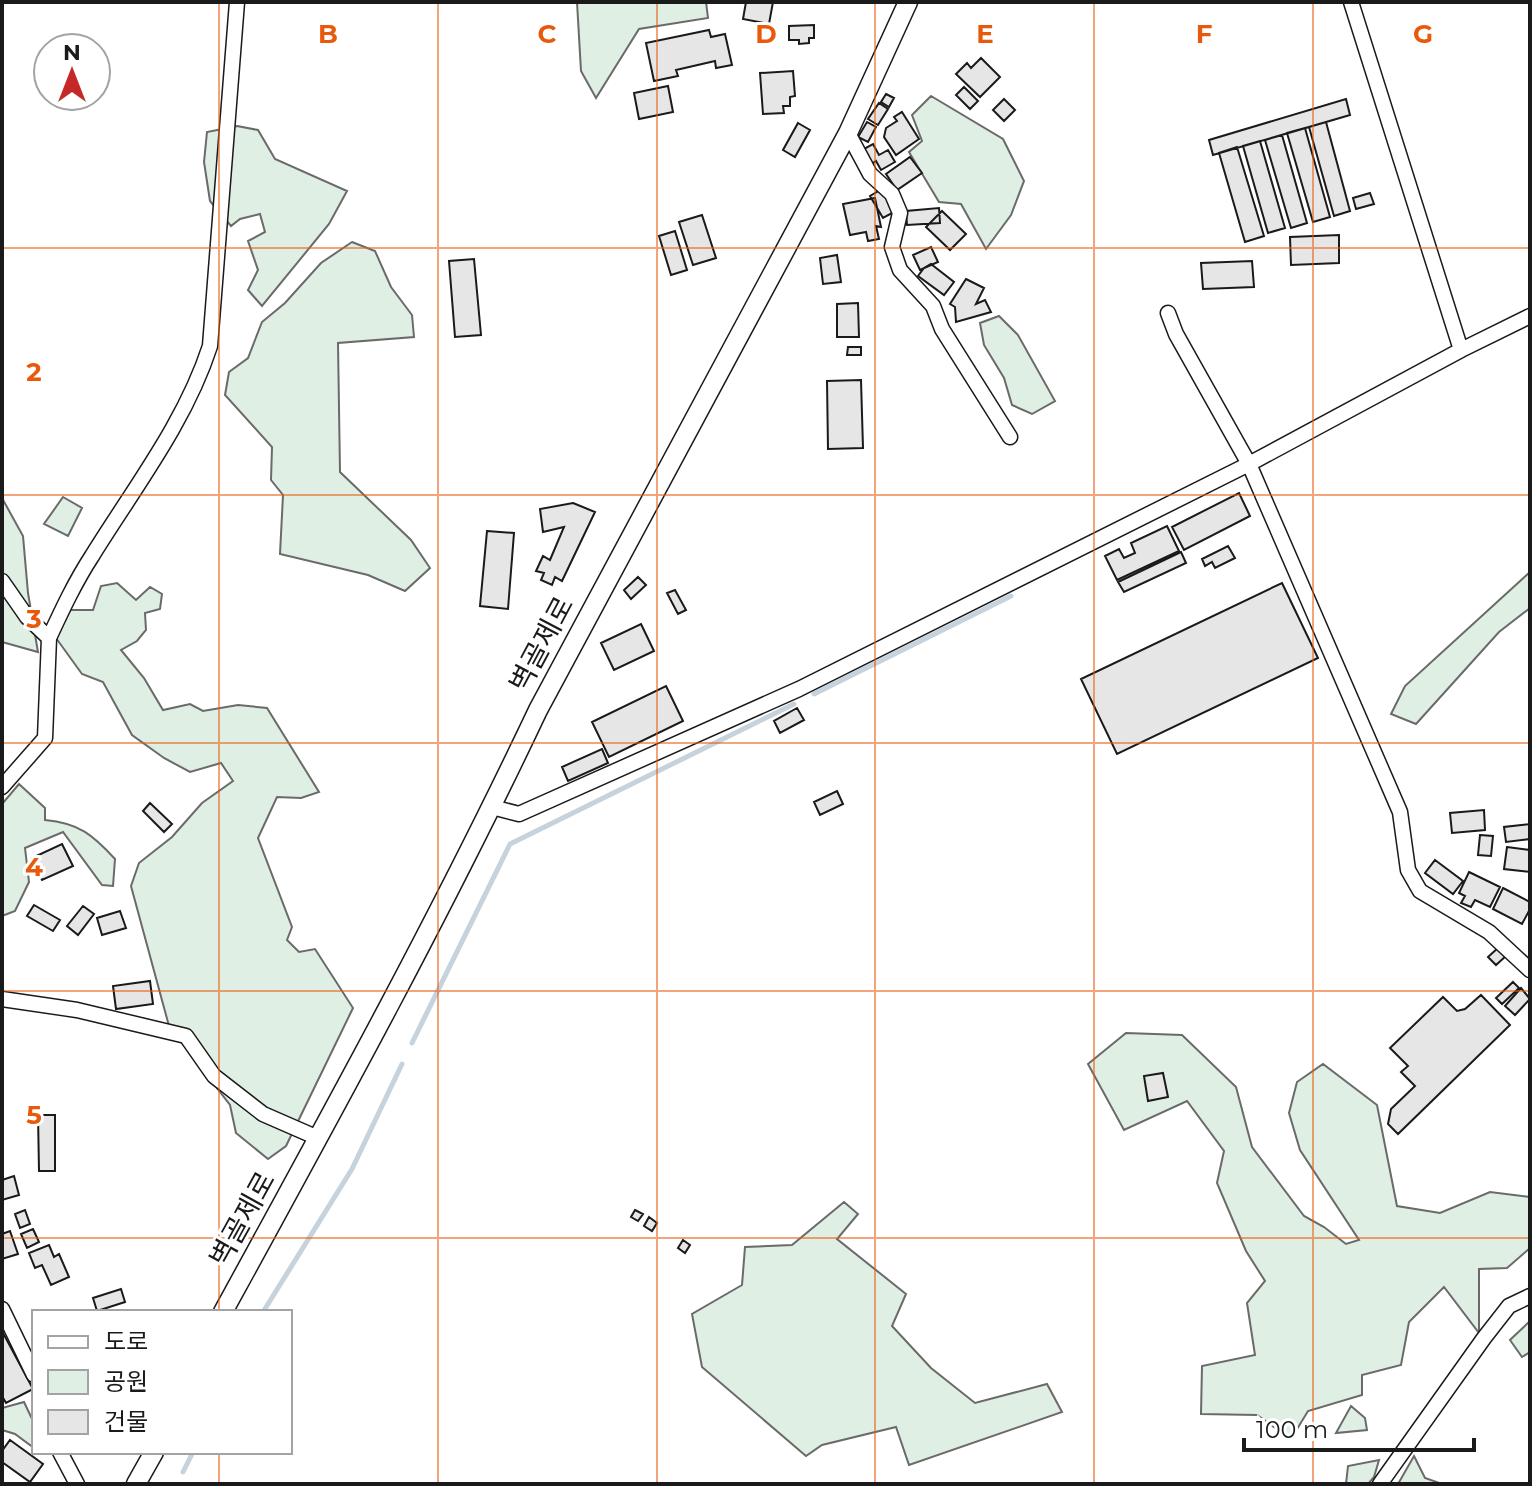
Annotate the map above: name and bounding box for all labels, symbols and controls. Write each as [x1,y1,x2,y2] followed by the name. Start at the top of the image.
[318,18,338,50] text: B
[538,18,557,50] text: C
[755,18,777,50] text: D
[976,18,994,50] text: E
[1196,18,1212,50] text: F
[1413,18,1433,50] text: G
[32,32,112,112] north arrow
[63,39,81,66] text: N
[26,356,42,388] text: 2
[502,591,580,697] street label: 벽골제로
[25,603,42,635] text: 3
[25,851,43,883] text: 4
[26,1099,42,1131] text: 5
[202,1166,282,1272] street label: 벽골제로
[32,1310,292,1454] legend
[104,1327,148,1356] text: 도로
[104,1367,148,1396] text: 공원
[1244,1402,1474,1452] scale bar
[104,1407,148,1436] text: 건물
[1256,1415,1328,1444] text: 100 m

